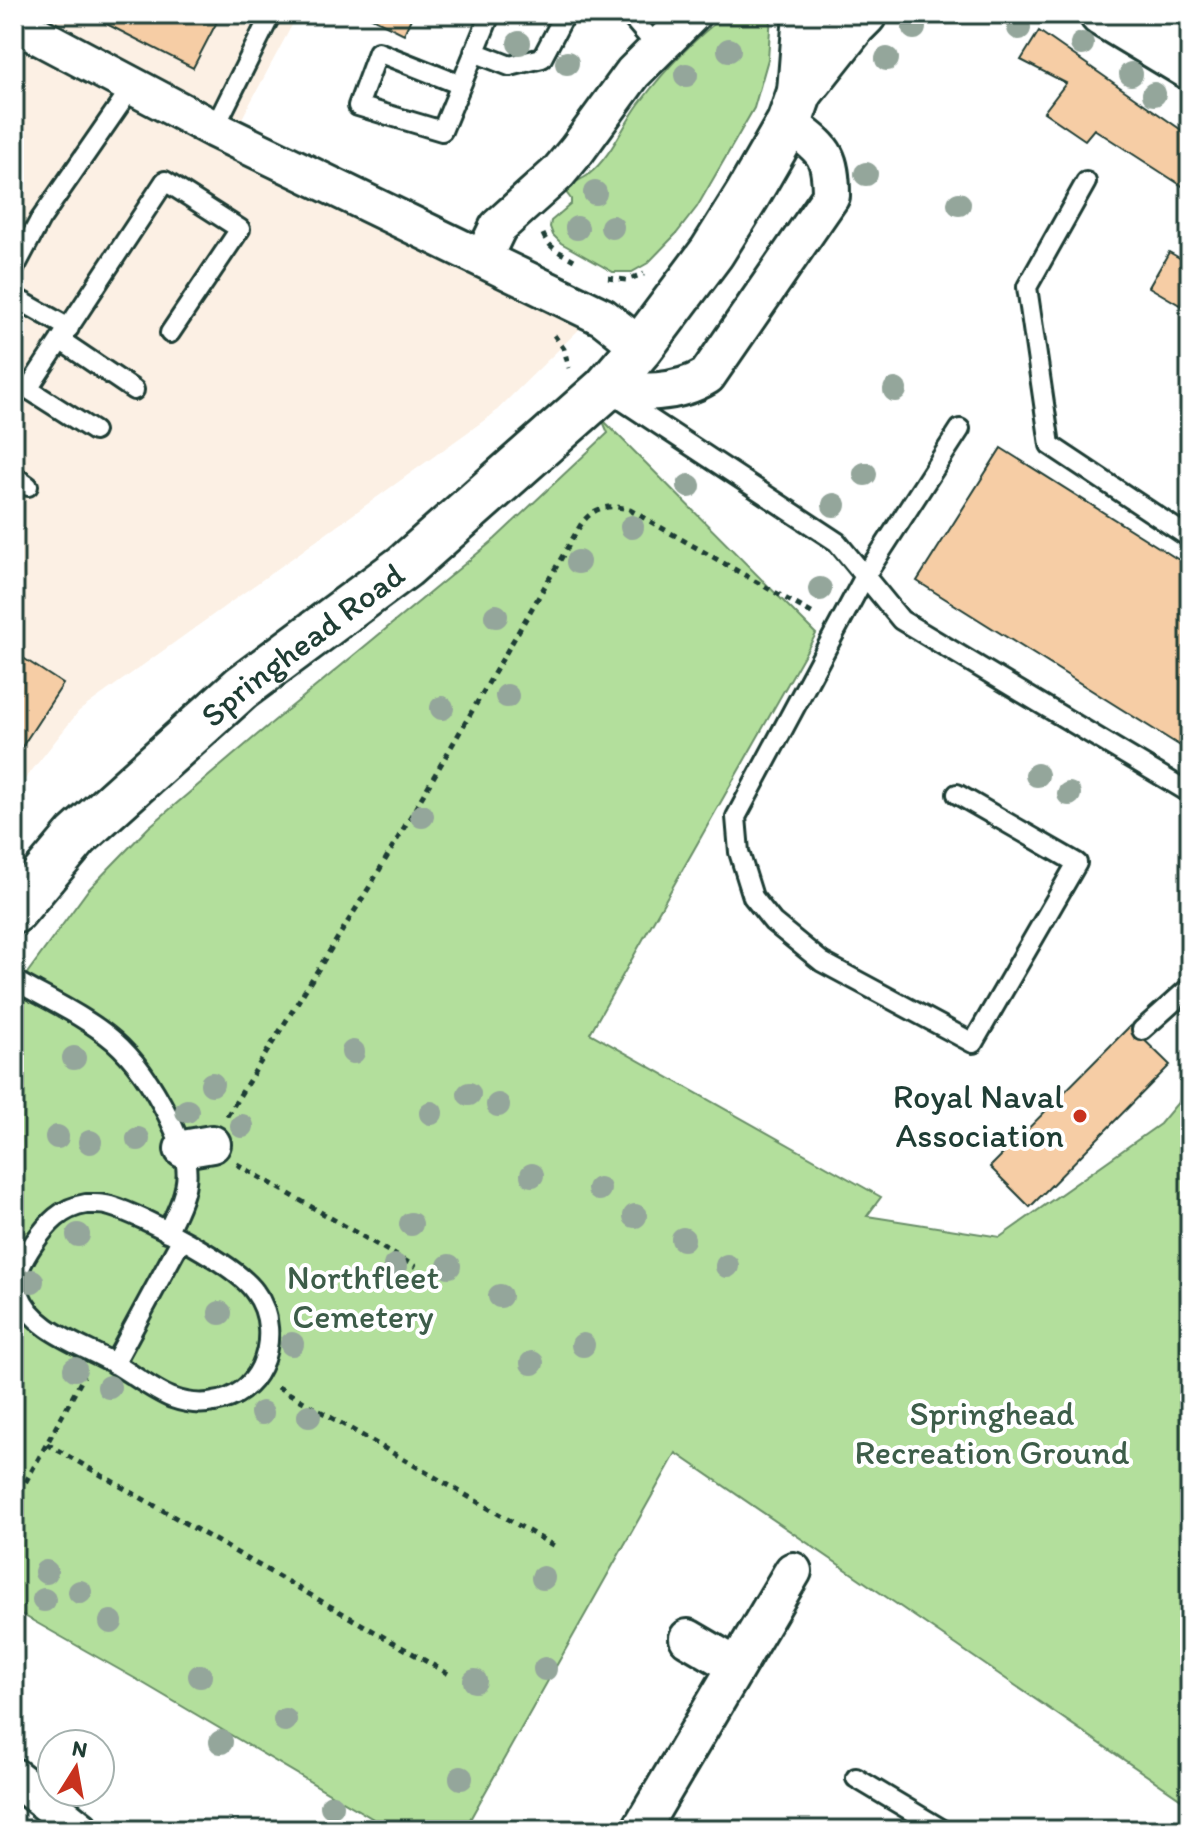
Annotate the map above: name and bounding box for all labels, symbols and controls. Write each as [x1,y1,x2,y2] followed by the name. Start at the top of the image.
[192,553,412,735] street label: Springhead Road
[893,1076,1064,1156] place label: Royal Naval Association
[1071,1107,1089,1125] marker: Royal Naval Association
[287,1257,439,1337] park label: Northfleet Cemetery
[854,1393,1130,1473] park label: Springhead Recreation Ground
[36,1728,116,1808] north arrow
[70,1734,90,1764] text: N

